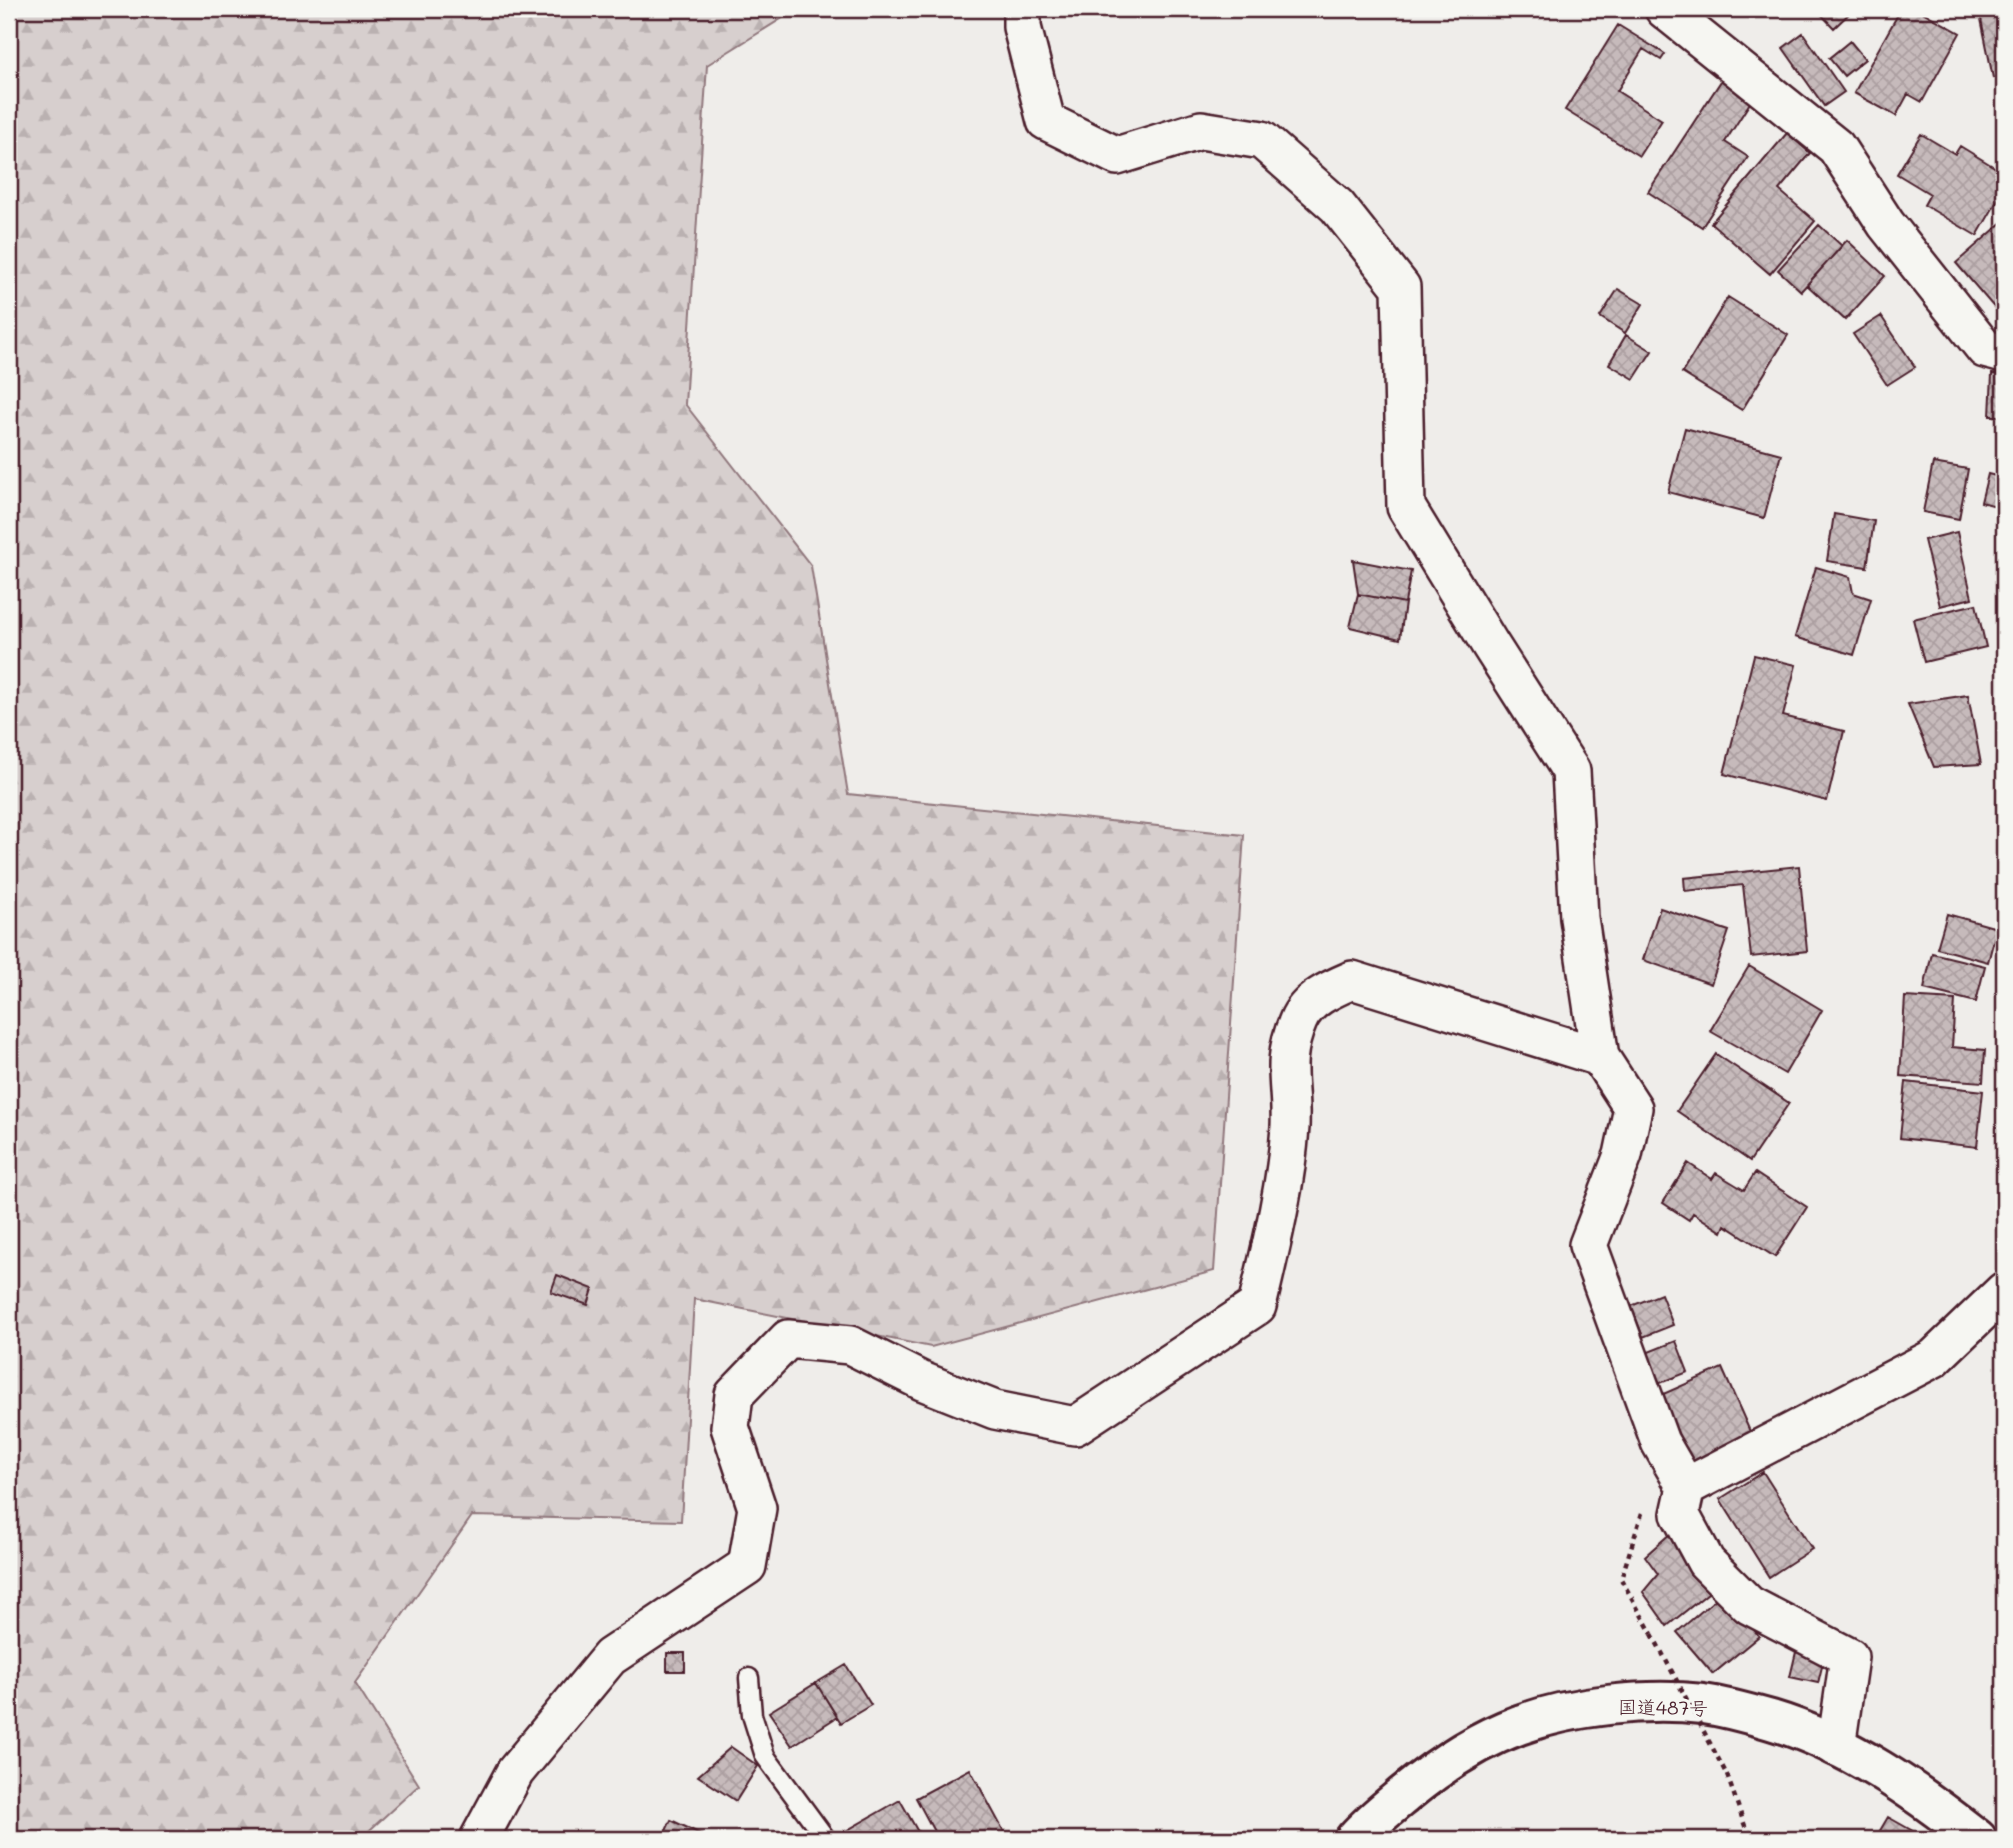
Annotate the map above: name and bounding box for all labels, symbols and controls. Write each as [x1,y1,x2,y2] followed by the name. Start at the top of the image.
[1618,1694,1708,1720] street label: 国道487号

